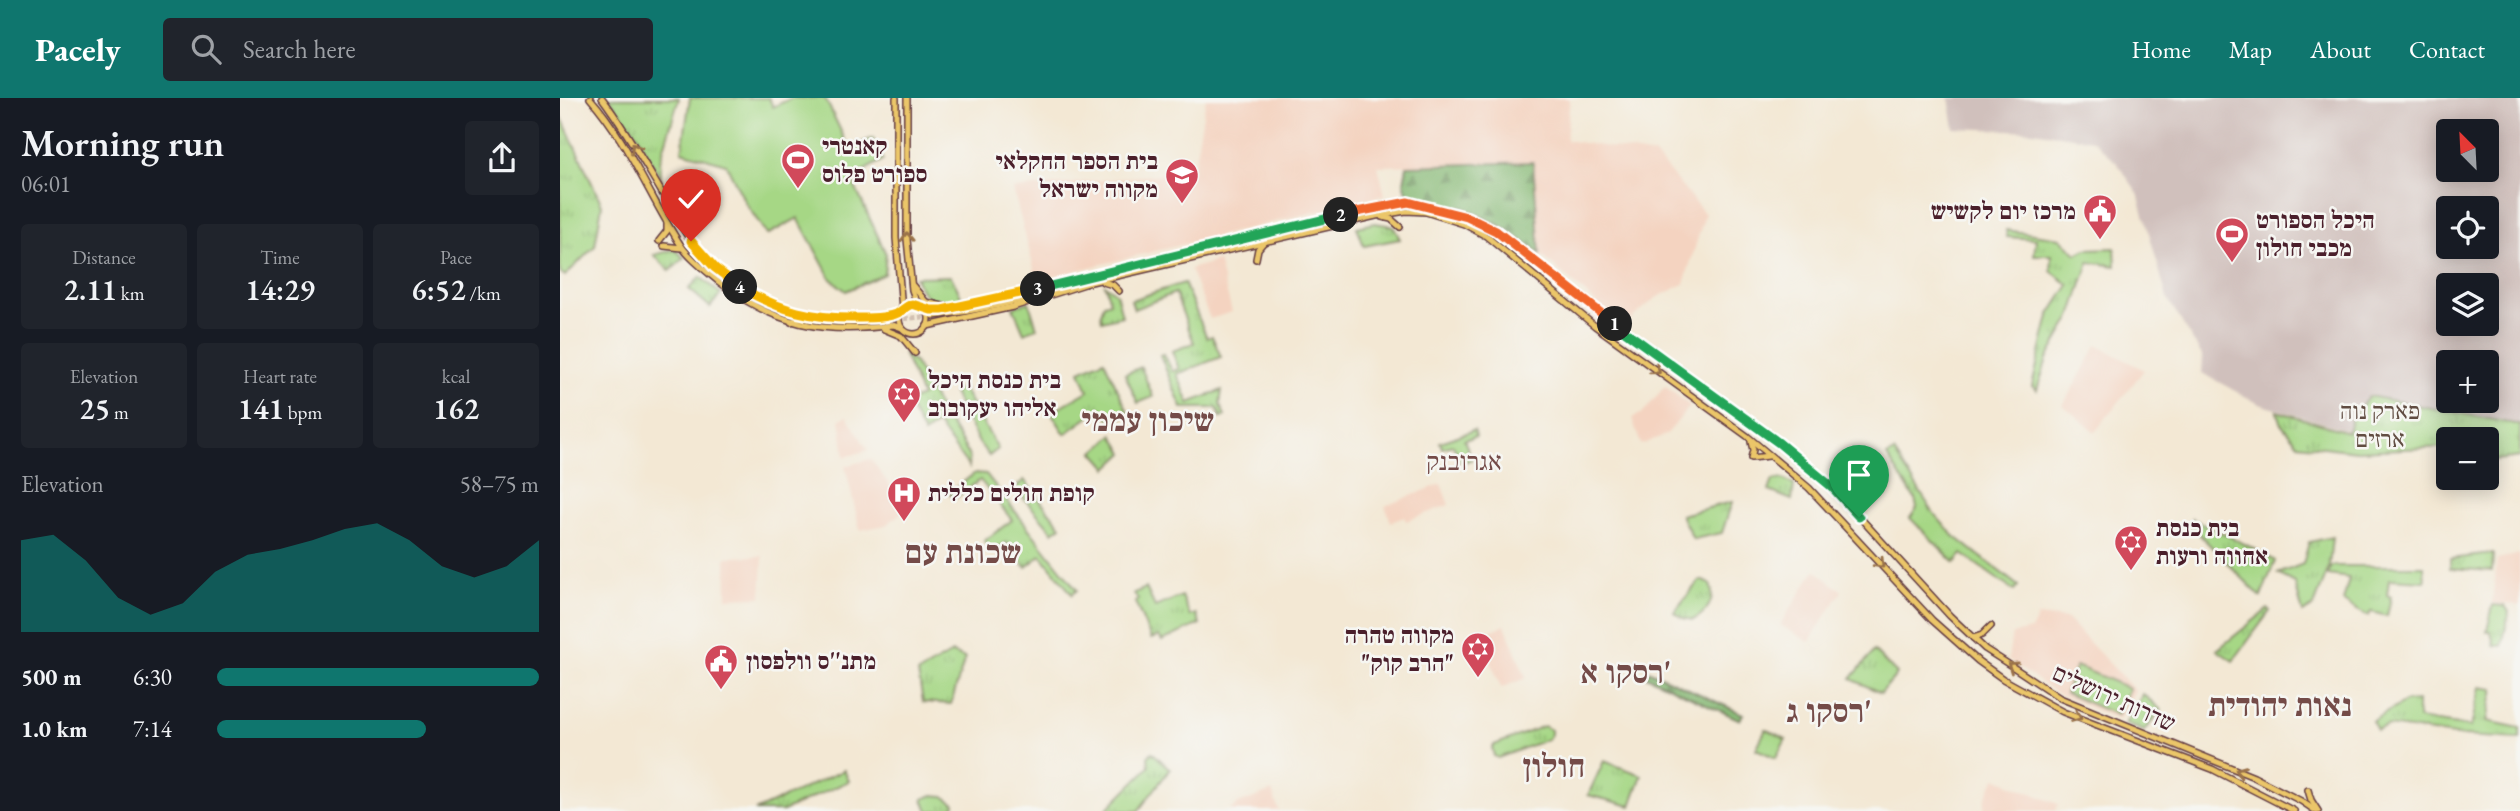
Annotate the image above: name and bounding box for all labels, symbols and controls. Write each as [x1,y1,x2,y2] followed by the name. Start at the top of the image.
[163,18,653,81] search box
[35,28,121,71] text: Pacely
[187,30,225,68] icon: search
[243,32,356,66] text: Search here
[2131,34,2191,65] text: Home
[2229,34,2272,65] text: Map
[2310,34,2371,65] text: About
[2409,34,2485,65] text: Contact
[21,118,224,167] text: Morning run
[2436,119,2499,182] north arrow
[2436,119,2499,490] map controls
[465,121,539,195] button: share
[822,130,927,189] place label: קאנטרי ספורט פלוס
[779,141,817,190] sports icon: קאנטרי ספורט פלוס
[631,143,644,156] one-way arrow
[996,145,1158,204] place label: בית הספר החקלאי מקווה ישראל
[1163,156,1201,205] school or university icon: בית הספר החקלאי מקווה ישראל
[21,169,71,199] text: 06:01
[661,169,721,241] pin
[672,180,710,218] icon: check
[2081,192,2119,241] public building icon: מרכז יום לקשיש
[1931,195,2076,226] place label: מרכז יום לקשיש
[2436,196,2499,259] button: locate
[1324,198,1358,232] pin: 2
[1335,202,1346,227] text: 2
[2256,204,2375,263] place label: היכל הספורט מכבי חולון
[2213,215,2251,264] sports icon: היכל הספורט מכבי חולון
[900,231,915,242] one-way arrow
[72,245,136,270] text: Distance
[260,245,300,270] text: Time
[440,245,472,270] text: Pace
[64,270,117,309] text: 2.11
[245,270,315,309] text: 14:29
[411,270,466,309] text: 6:52
[722,270,758,304] pin: 4
[1021,272,1056,306] pin: 3
[2436,273,2499,336] button: layers
[734,274,745,299] text: 4
[1032,276,1043,301] text: 3
[117,281,144,306] text: km
[466,281,501,306] text: /km
[1598,306,1632,342] pin: 1
[1609,311,1620,336] text: 1
[2436,350,2499,413] button: +
[1648,362,1661,374] one-way arrow
[70,364,138,389] text: Elevation
[243,364,317,389] text: Heart rate
[442,364,470,389] text: kcal
[928,364,1061,423] place label: בית כנסת היכל אליהו יעקובוב
[885,375,923,424] synagogue icon: בית כנסת היכל אליהו יעקובוב
[79,389,110,428] text: 25
[238,389,284,428] text: 141
[433,389,479,428] text: 162
[2340,395,2420,454] park label: פארק נוה ארזים
[1082,399,1214,441] district label: שיכון עממי
[110,400,129,425] text: m
[284,400,322,425] text: bpm
[2436,427,2499,490] button: −
[1426,444,1502,478] district label: אגרובנק
[1829,445,1889,517] pin
[1840,456,1878,494] icon: arrive
[21,469,104,499] text: Elevation
[460,469,539,499] text: 58–75 m
[885,474,923,523] hospital icon: קופת חולים כללית
[928,477,1095,508] place label: קופת חולים כללית
[2156,512,2268,571] place label: בית כנסת אחווה ורעות
[2112,523,2150,572] synagogue icon: בית כנסת אחווה ורעות
[905,531,1021,573] district label: שכונת עם
[1871,556,1884,569] one-way arrow
[1344,619,1454,678] place label: מקווה טהרה "הרב קוק"
[1459,630,1497,679] synagogue icon: מקווה טהרה "הרב קוק"
[702,642,740,691] public building icon: מתנ''ס וולפסון
[746,645,876,676] place label: מתנ''ס וולפסון
[1581,651,1671,693] district label: רסקו א'
[2048,657,2181,738] street label: שדרות ירושלים
[21,662,82,692] text: 500 m
[133,662,172,692] text: 6:30
[2007,662,2020,674] one-way arrow
[2208,684,2352,726] district label: נאות יהודית
[1786,690,1872,732] district label: רסקו ג'
[2070,709,2082,723] one-way arrow
[21,714,88,744] text: 1.0 km
[133,714,172,744] text: 7:14
[1523,745,1585,787] district label: חולון
[2234,765,2246,779] one-way arrow

